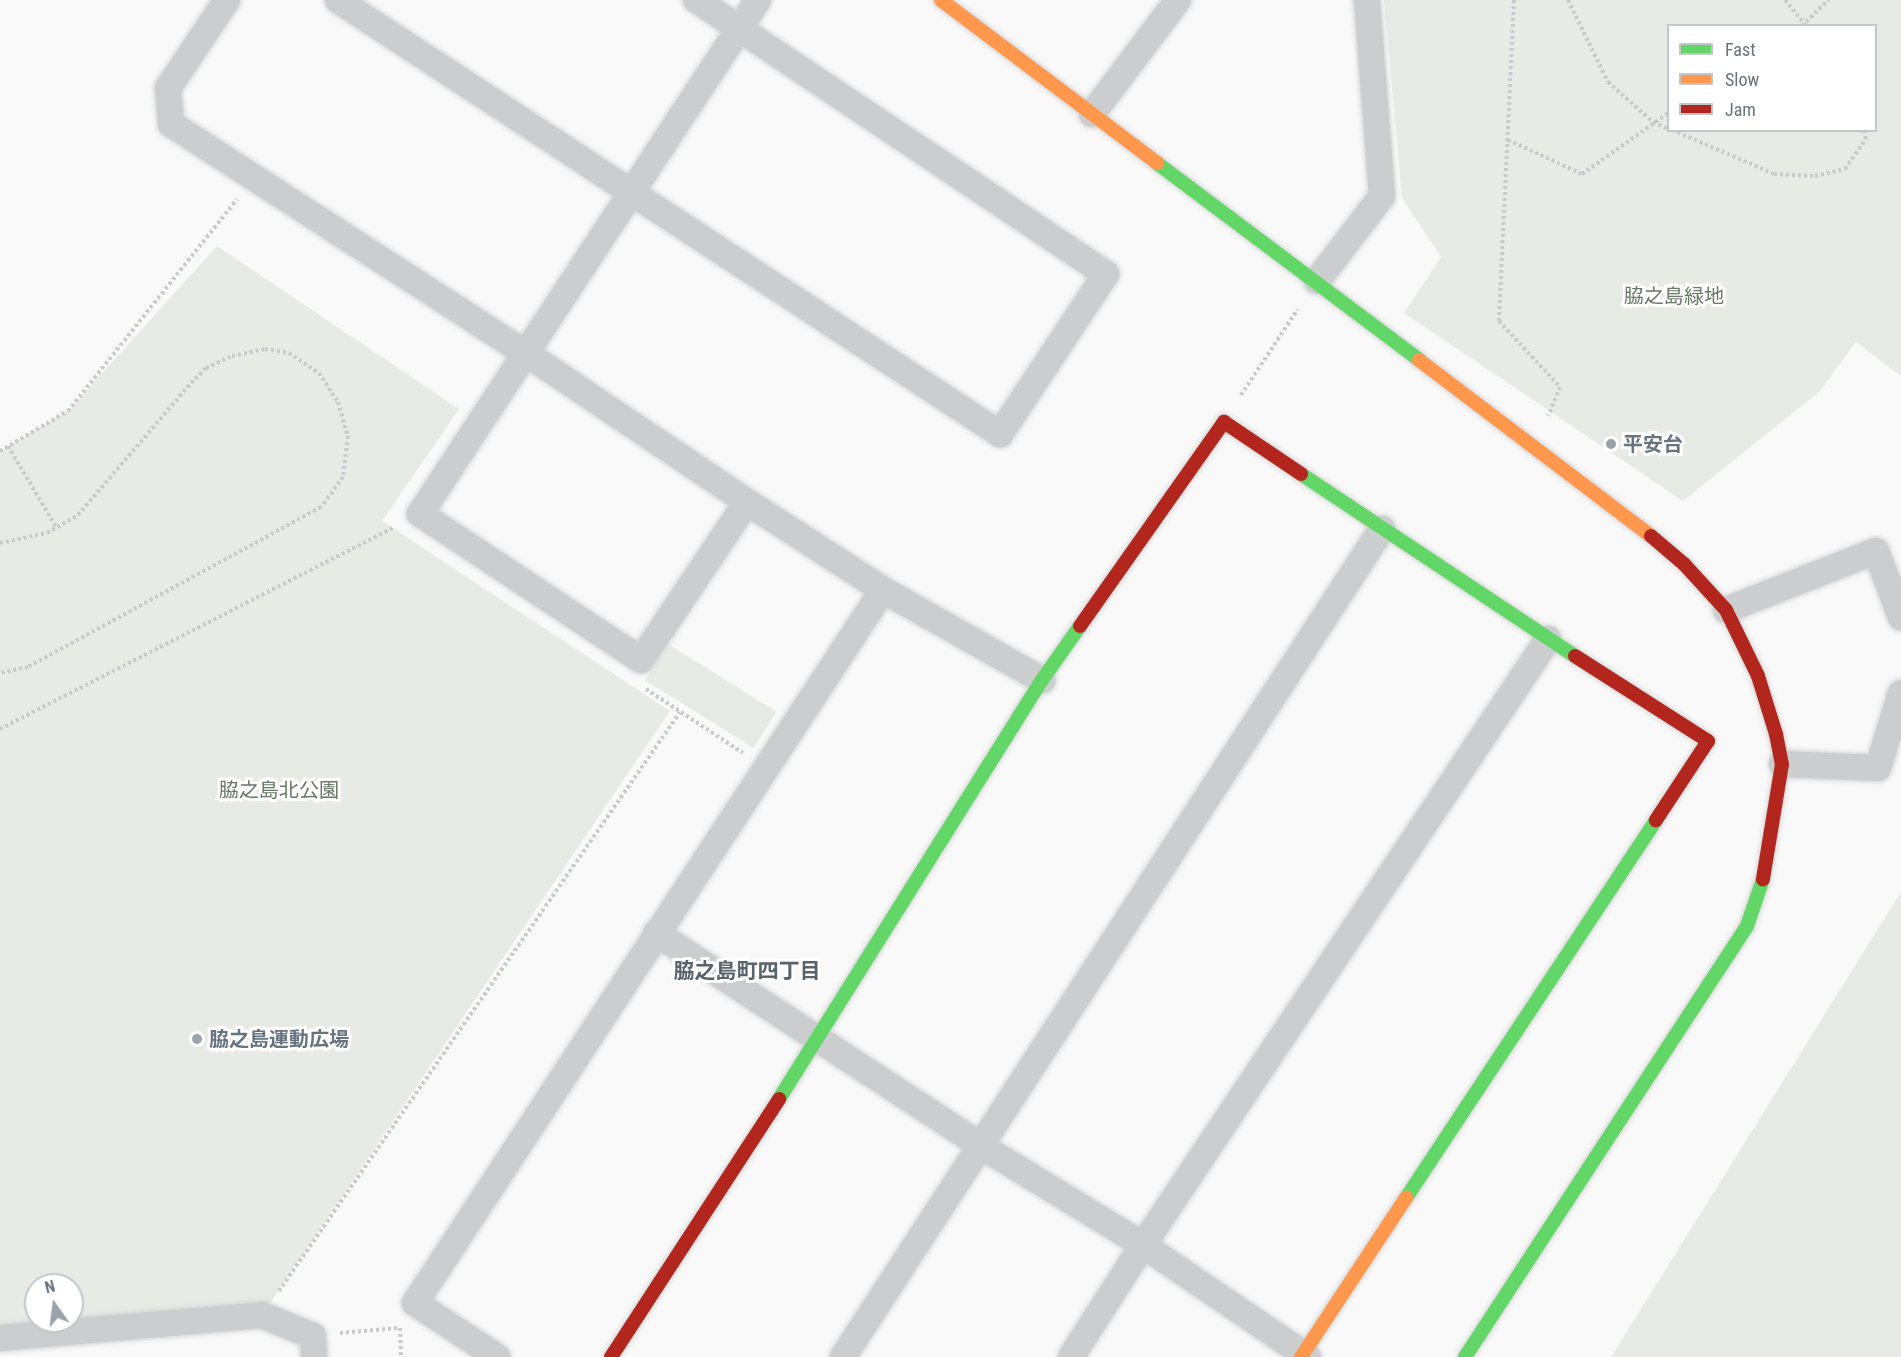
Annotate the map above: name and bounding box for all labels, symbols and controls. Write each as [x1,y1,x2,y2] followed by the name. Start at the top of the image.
[1667,24,1877,132] legend
[1725,39,1756,60] text: Fast
[1725,69,1759,90] text: Slow
[1725,99,1756,120] text: Jam
[1624,284,1724,308] park label: 脇之島緑地
[1623,432,1683,456] place label: 平安台
[1604,437,1618,451] marker: 平安台
[219,778,339,802] park label: 脇之島北公園
[674,958,820,984] district label: 脇之島町四丁目
[209,1027,349,1051] place label: 脇之島運動広場
[190,1032,204,1046] marker: 脇之島運動広場
[24,1273,84,1333] north arrow
[43,1277,57,1297] text: N

